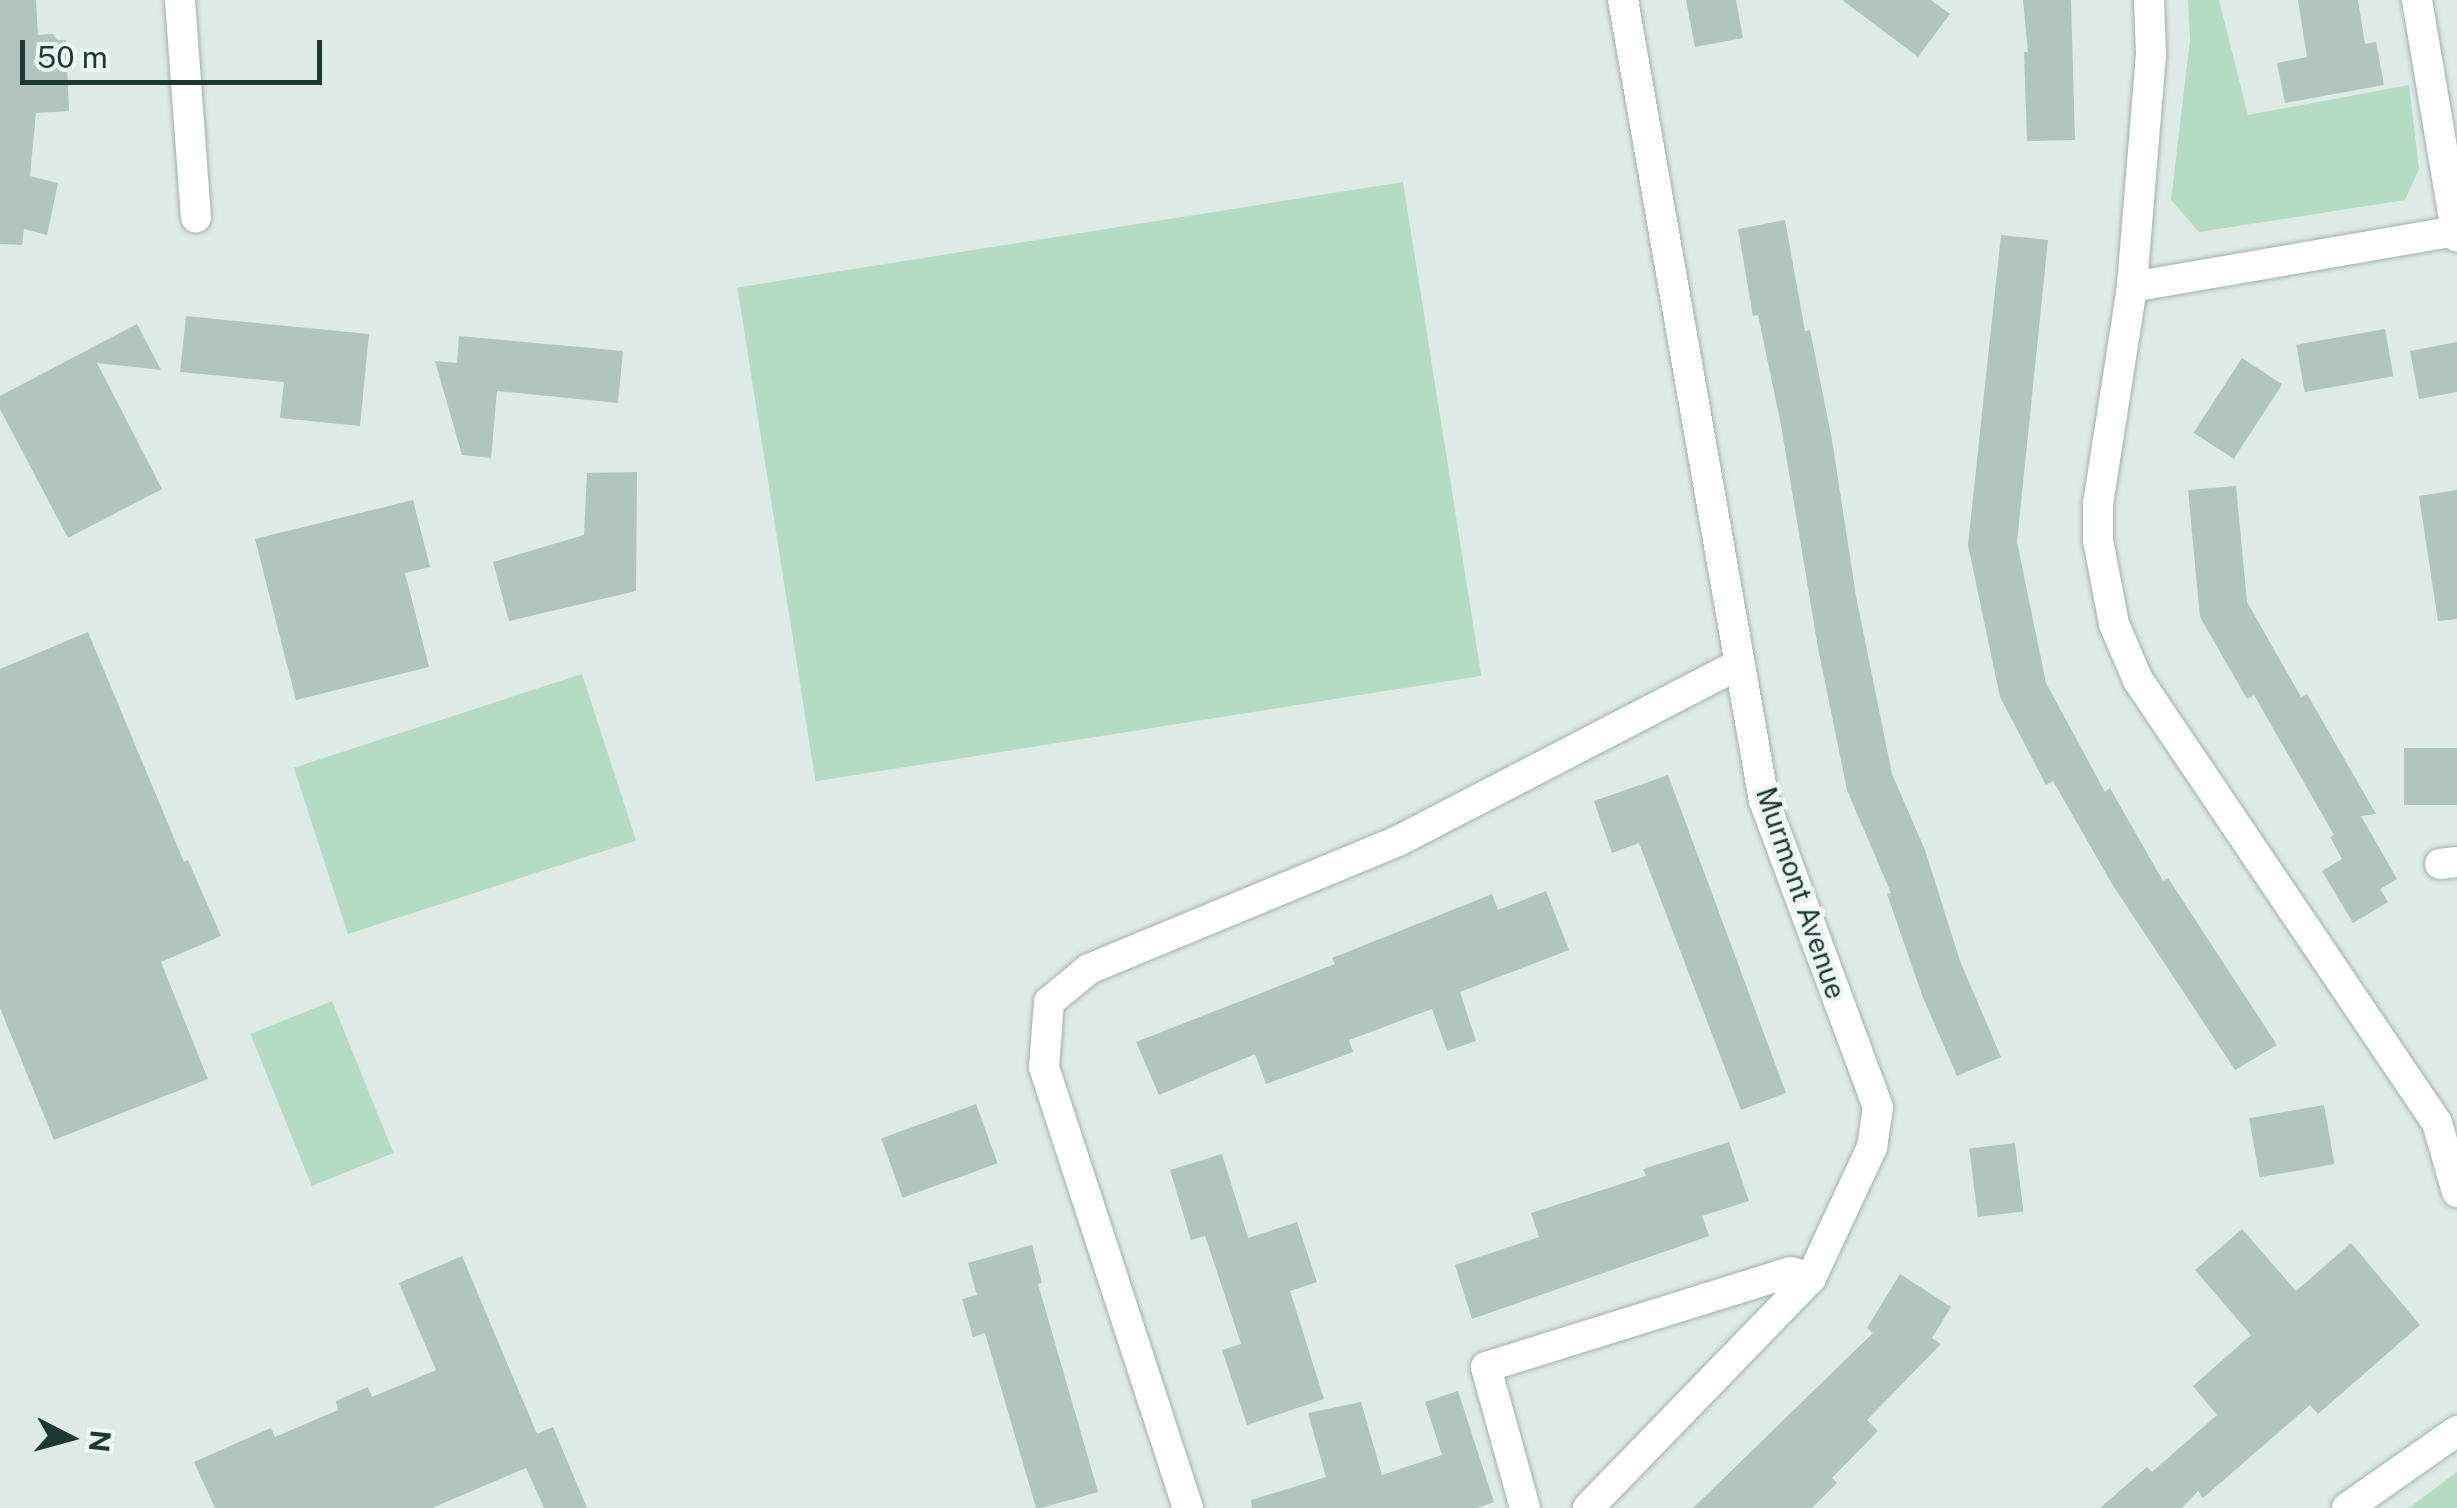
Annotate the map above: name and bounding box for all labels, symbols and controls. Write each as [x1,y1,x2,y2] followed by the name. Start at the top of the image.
[25,20,328,82] scale bar
[37,39,108,75] text: 50 m
[1749,783,1853,1003] street label: Murmont Avenue
[20,1388,120,1488] north arrow
[83,1429,118,1454] text: N

